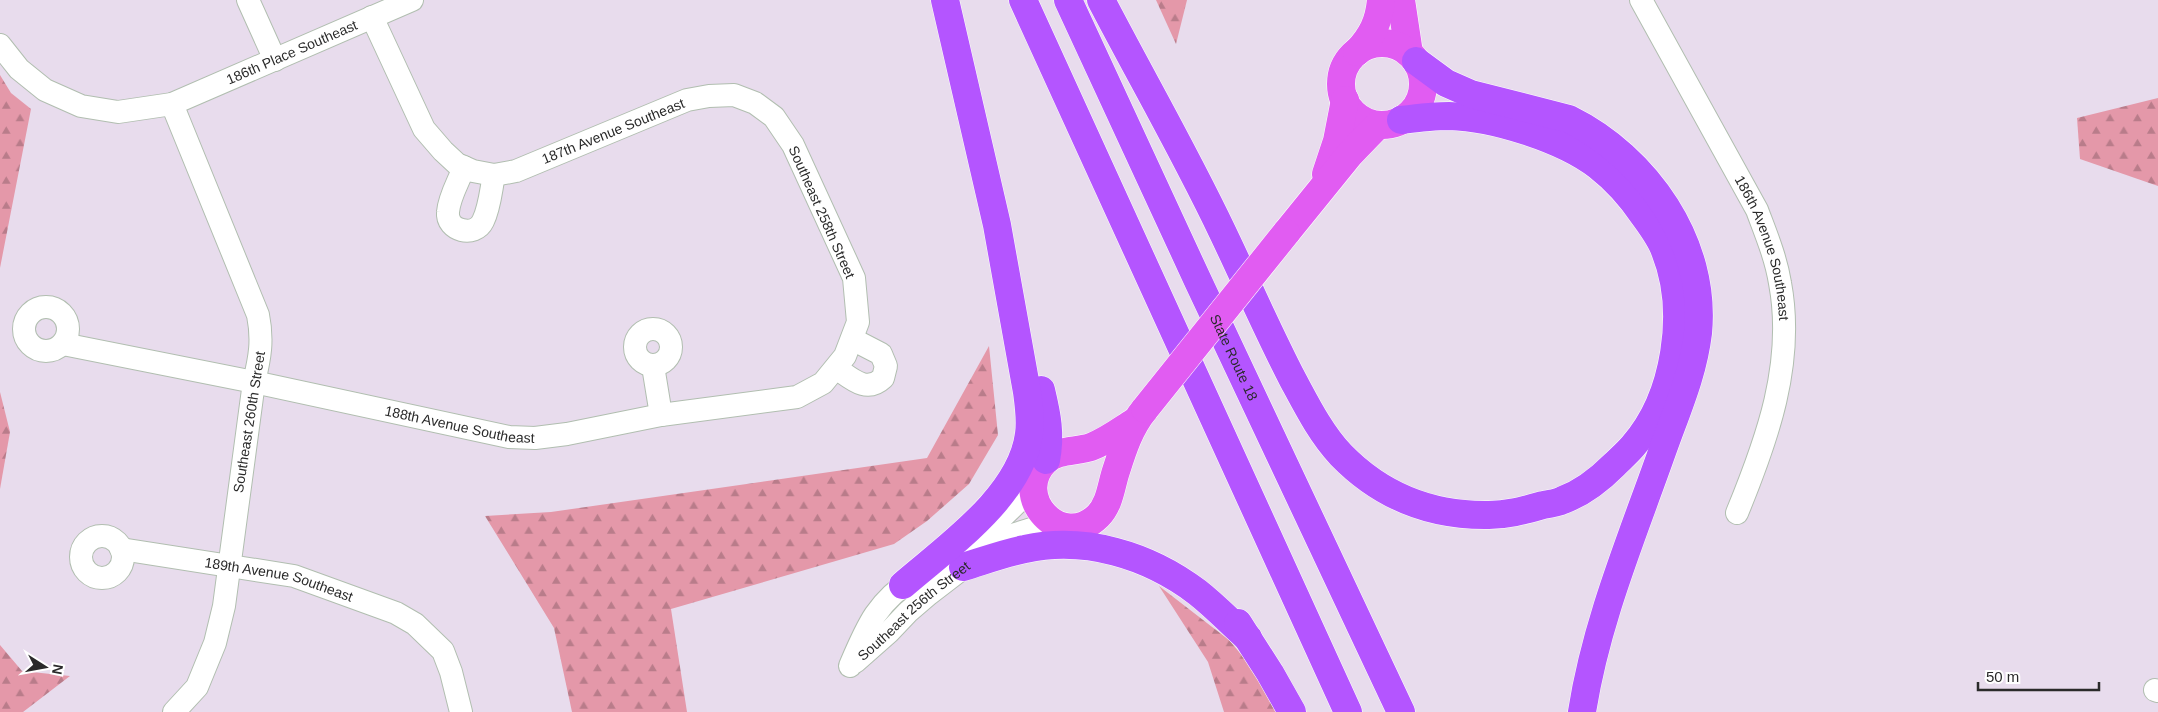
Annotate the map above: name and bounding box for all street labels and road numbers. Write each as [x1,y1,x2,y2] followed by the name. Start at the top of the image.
[224,17,360,87] street label: 186th Place Southeast
[539,95,687,167] street label: 187th Avenue Southeast
[786,143,858,281] street label: Southeast 258th Street
[1732,173,1792,321] street label: 186th Avenue Southeast
[1207,312,1261,403] street label: State Route 18
[230,350,268,494] street label: Southeast 260th Street
[383,402,535,446] street label: 188th Avenue Southeast
[204,554,355,605] street label: 189th Avenue Southeast
[854,558,973,664] street label: Southeast 256th Street

